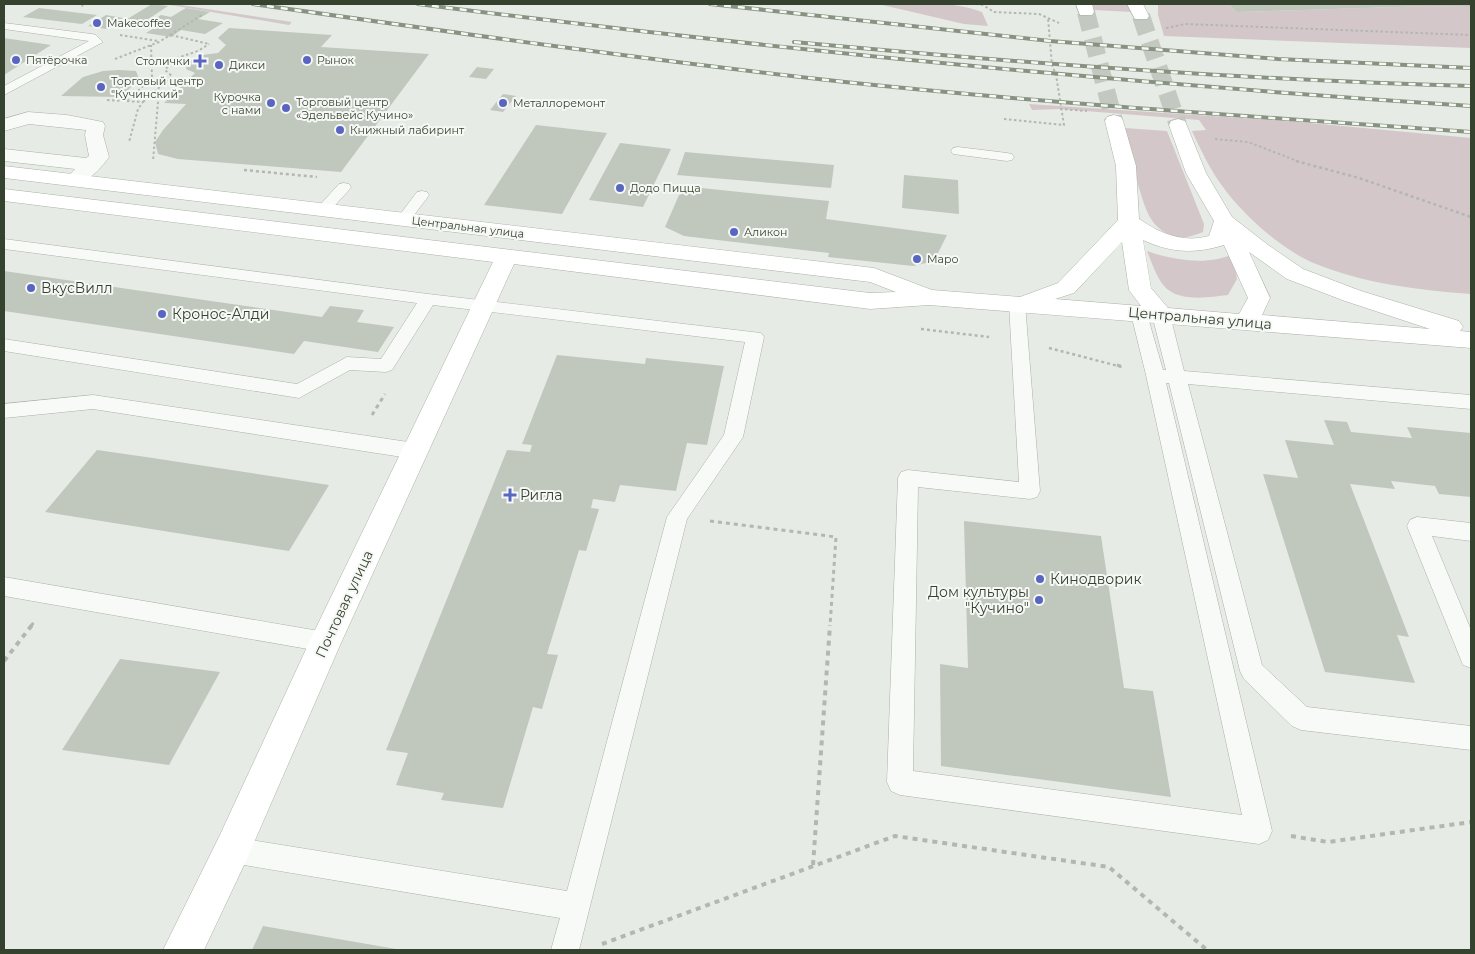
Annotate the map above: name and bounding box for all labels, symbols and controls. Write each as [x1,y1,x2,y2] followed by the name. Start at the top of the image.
[107,16,171,30] place label: Makecoffee
[91,17,103,29] marker: Makecoffee
[26,53,87,67] place label: Пятёрочка
[317,53,355,67] place label: Рынок
[10,54,22,66] marker: Пятёрочка
[135,54,190,68] place label: Столички
[301,54,313,66] marker: Рынок
[194,55,206,67] marker: Столички
[229,58,265,72] place label: Дикси
[213,59,225,71] marker: Дикси
[111,74,204,101] place label: Торговый центр "Кучинский"
[95,81,107,93] marker: Торговый центр "Кучинский"
[214,90,261,117] place label: Курочка с нами
[296,95,413,122] place label: Торговый центр «Эдельвейс Кучино»
[513,96,606,110] place label: Металлоремонт
[265,97,277,109] marker: Курочка с нами
[497,97,509,109] marker: Металлоремонт
[280,102,292,114] marker: Торговый центр «Эдельвейс Кучино»
[350,123,465,137] place label: Книжный лабиринт
[334,124,346,136] marker: Книжный лабиринт
[630,181,701,195] place label: Додо Пицца
[614,182,626,194] marker: Додо Пицца
[411,213,525,241] street label: Центральная улица
[744,225,787,239] place label: Аликон
[728,226,740,238] marker: Аликон
[927,252,959,266] place label: Маро
[911,253,923,265] marker: Маро
[41,279,113,297] place label: ВкусВилл
[25,282,37,294] marker: ВкусВилл
[1127,303,1273,333] street label: Центральная улица
[172,305,269,323] place label: Кронос-Алди
[156,308,168,320] marker: Кронос-Алди
[520,486,562,504] place label: Ригла
[504,489,516,501] marker: Ригла
[311,547,377,661] street label: Почтовая улица
[1050,570,1142,588] place label: Кинодворик
[1034,573,1046,585] marker: Кинодворик
[928,583,1029,617] place label: Дом культуры "Кучино"
[1033,594,1045,606] marker: Дом культуры "Кучино"

